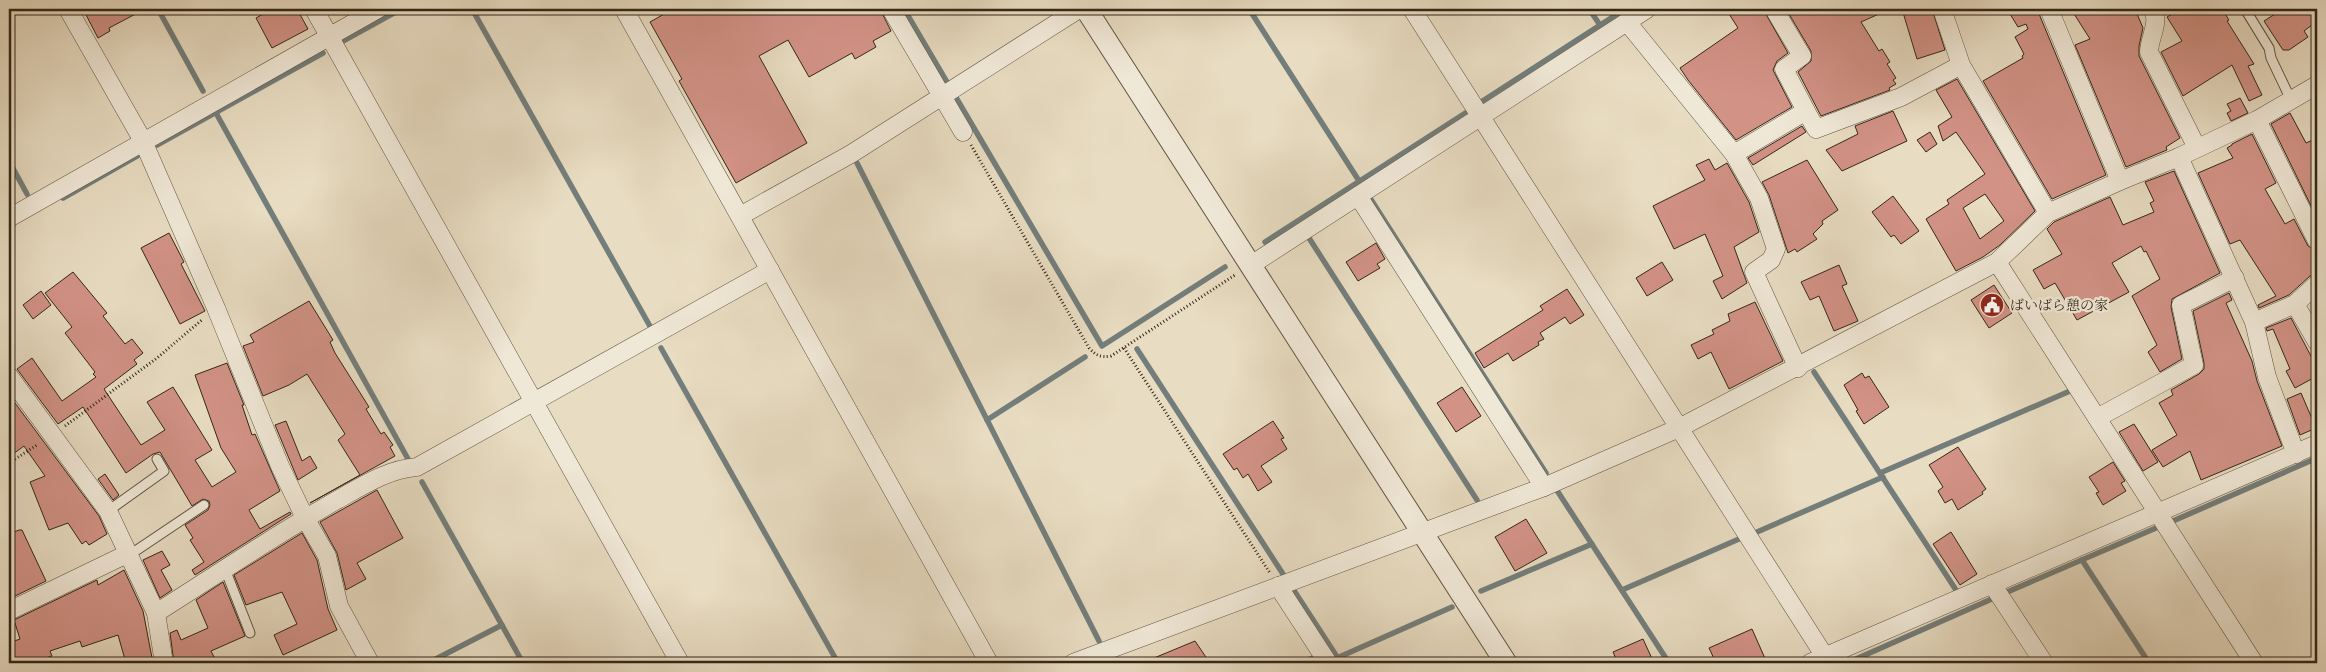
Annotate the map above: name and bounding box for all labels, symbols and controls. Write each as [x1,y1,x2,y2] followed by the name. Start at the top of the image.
[1979,292,2005,318] public building icon: ばいばら憩の家
[2010,298,2108,313] place label: ばいばら憩の家

